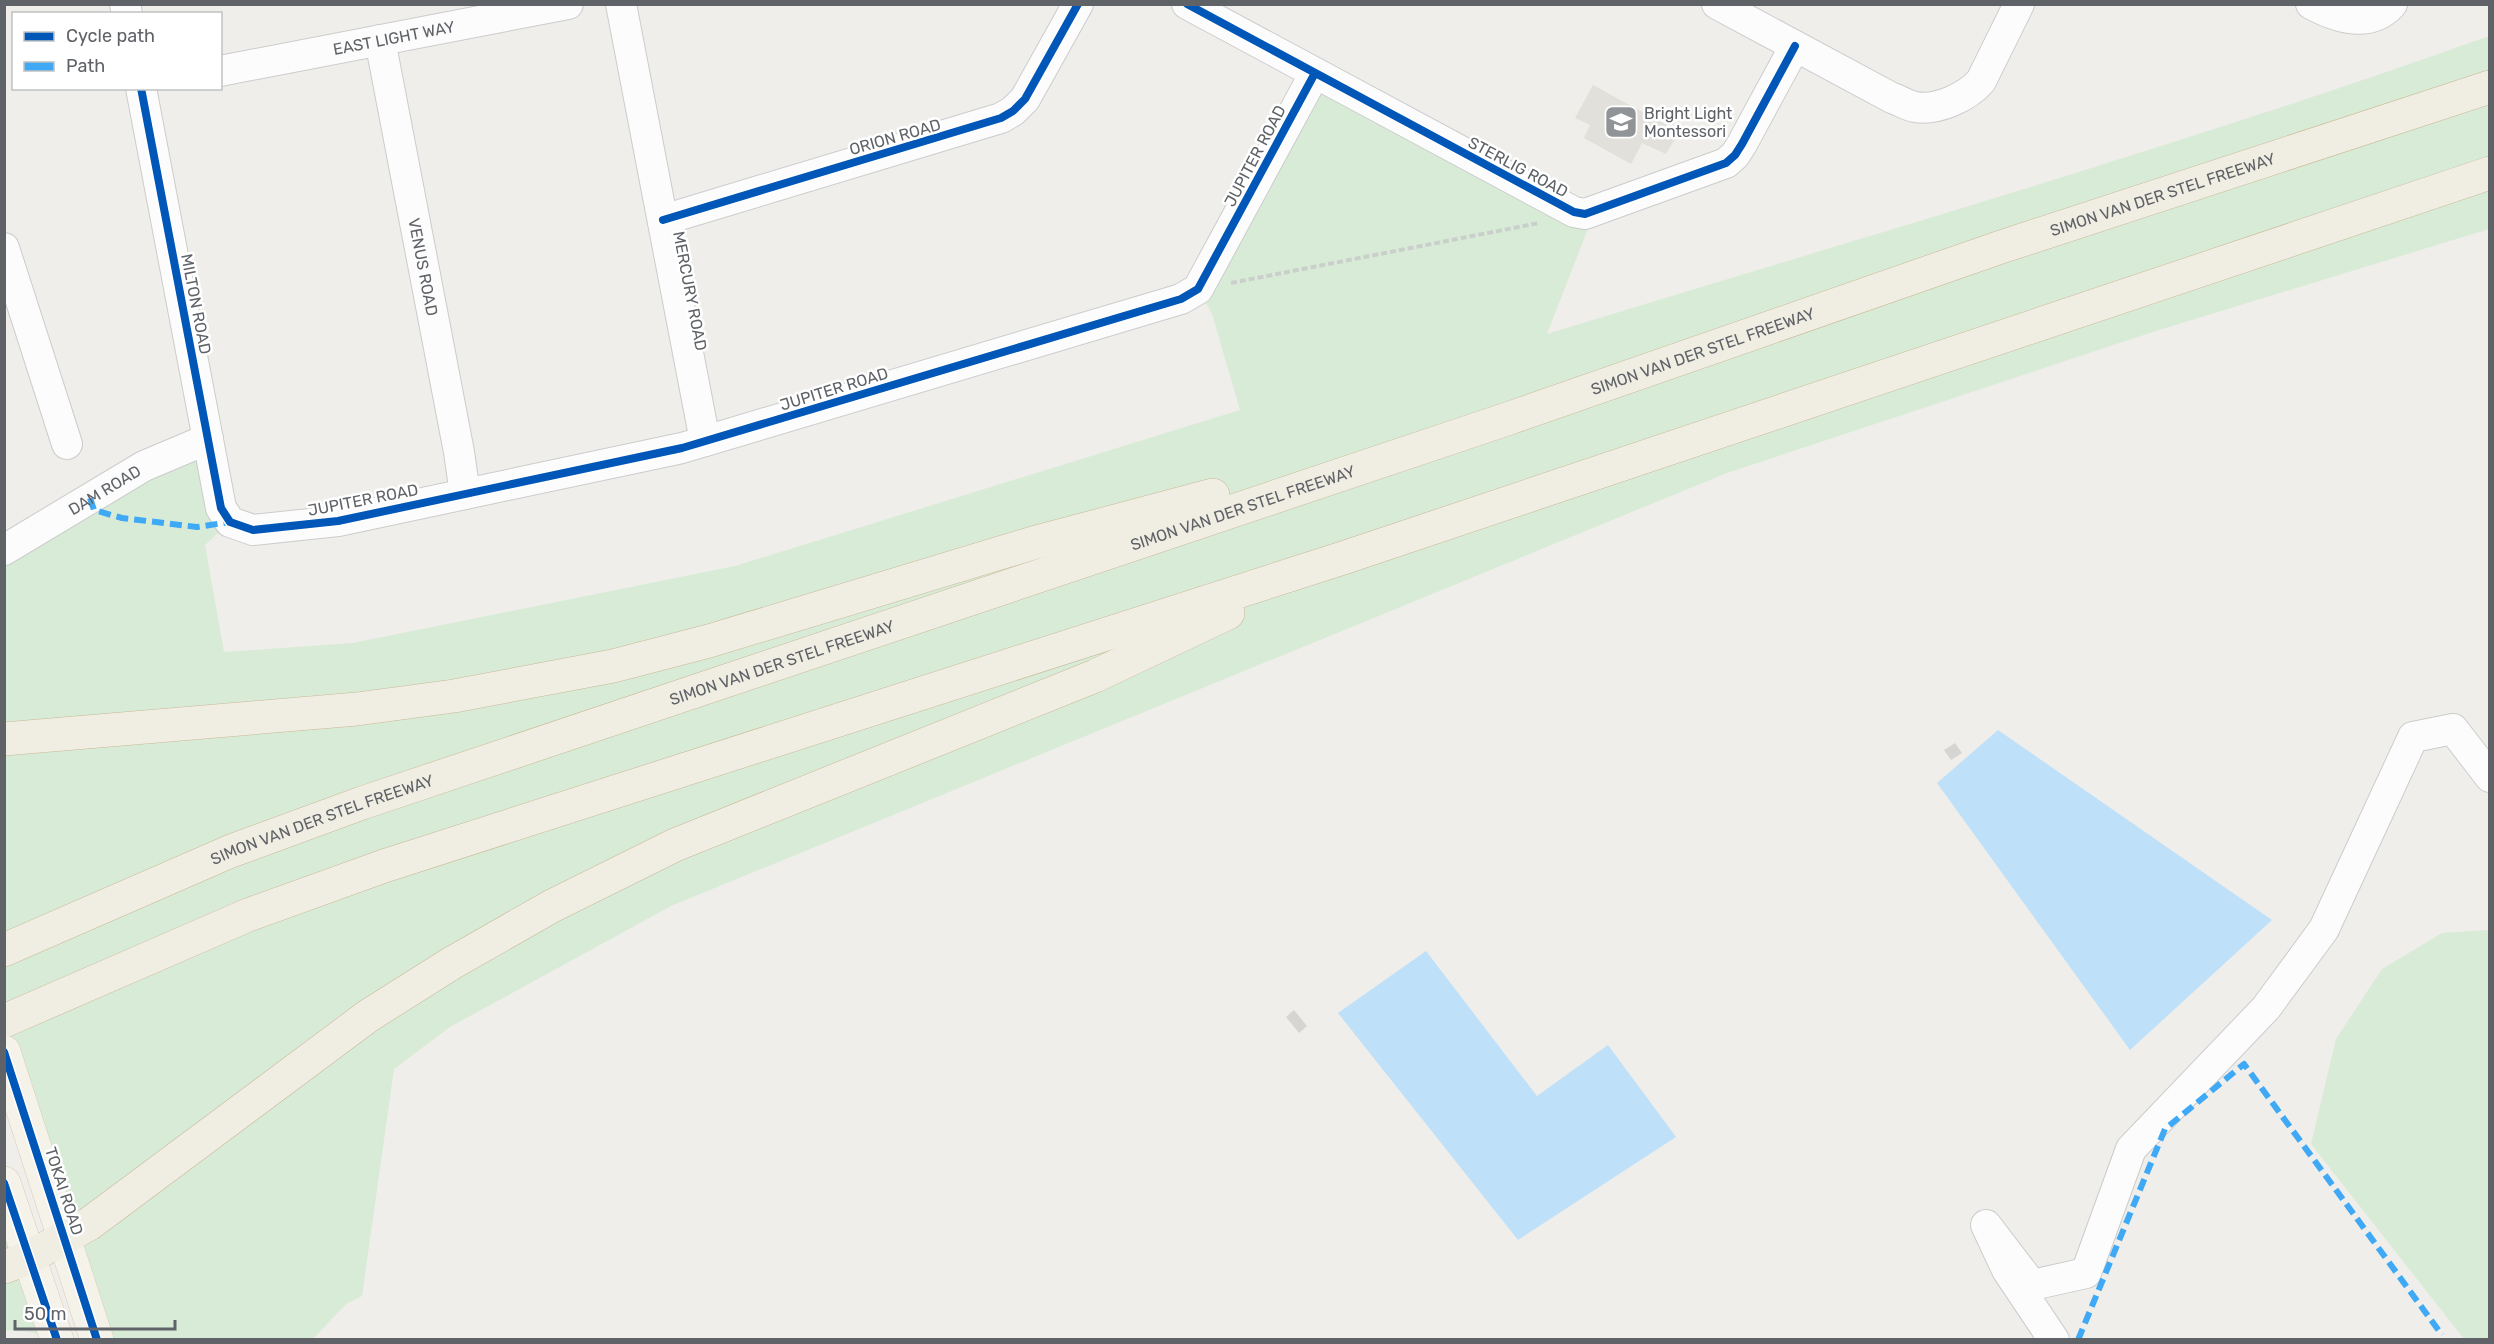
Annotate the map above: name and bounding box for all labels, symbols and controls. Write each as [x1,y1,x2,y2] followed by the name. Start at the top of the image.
[12,12,222,90] legend
[331,17,456,59] street label: EAST LIGHT WAY
[66,25,155,47] text: Cycle path
[66,55,105,77] text: Path
[1220,102,1290,210] street label: JUPITER ROAD
[1603,104,1639,140] school or university icon: Bright Light Montessori
[1644,104,1732,141] place label: Bright Light Montessori
[847,115,943,159] street label: ORION ROAD
[1465,133,1571,201] street label: STERLIG ROAD
[2048,148,2278,240] street label: SIMON VAN DER STEL FREEWAY
[405,216,442,317] street label: VENUS ROAD
[669,230,711,352] street label: MERCURY ROAD
[177,252,215,356] street label: MILTON ROAD
[1588,303,1817,399] street label: SIMON VAN DER STEL FREEWAY
[778,364,890,414] street label: JUPITER ROAD
[65,461,144,519] street label: DAM ROAD
[1128,461,1358,554] street label: SIMON VAN DER STEL FREEWAY
[306,480,420,520] street label: JUPITER ROAD
[667,616,897,709] street label: SIMON VAN DER STEL FREEWAY
[207,770,436,868] street label: SIMON VAN DER STEL FREEWAY
[41,1145,87,1237] street label: TOKAI ROAD
[15,1293,176,1331] scale bar
[24,1303,67,1325] text: 50 m

